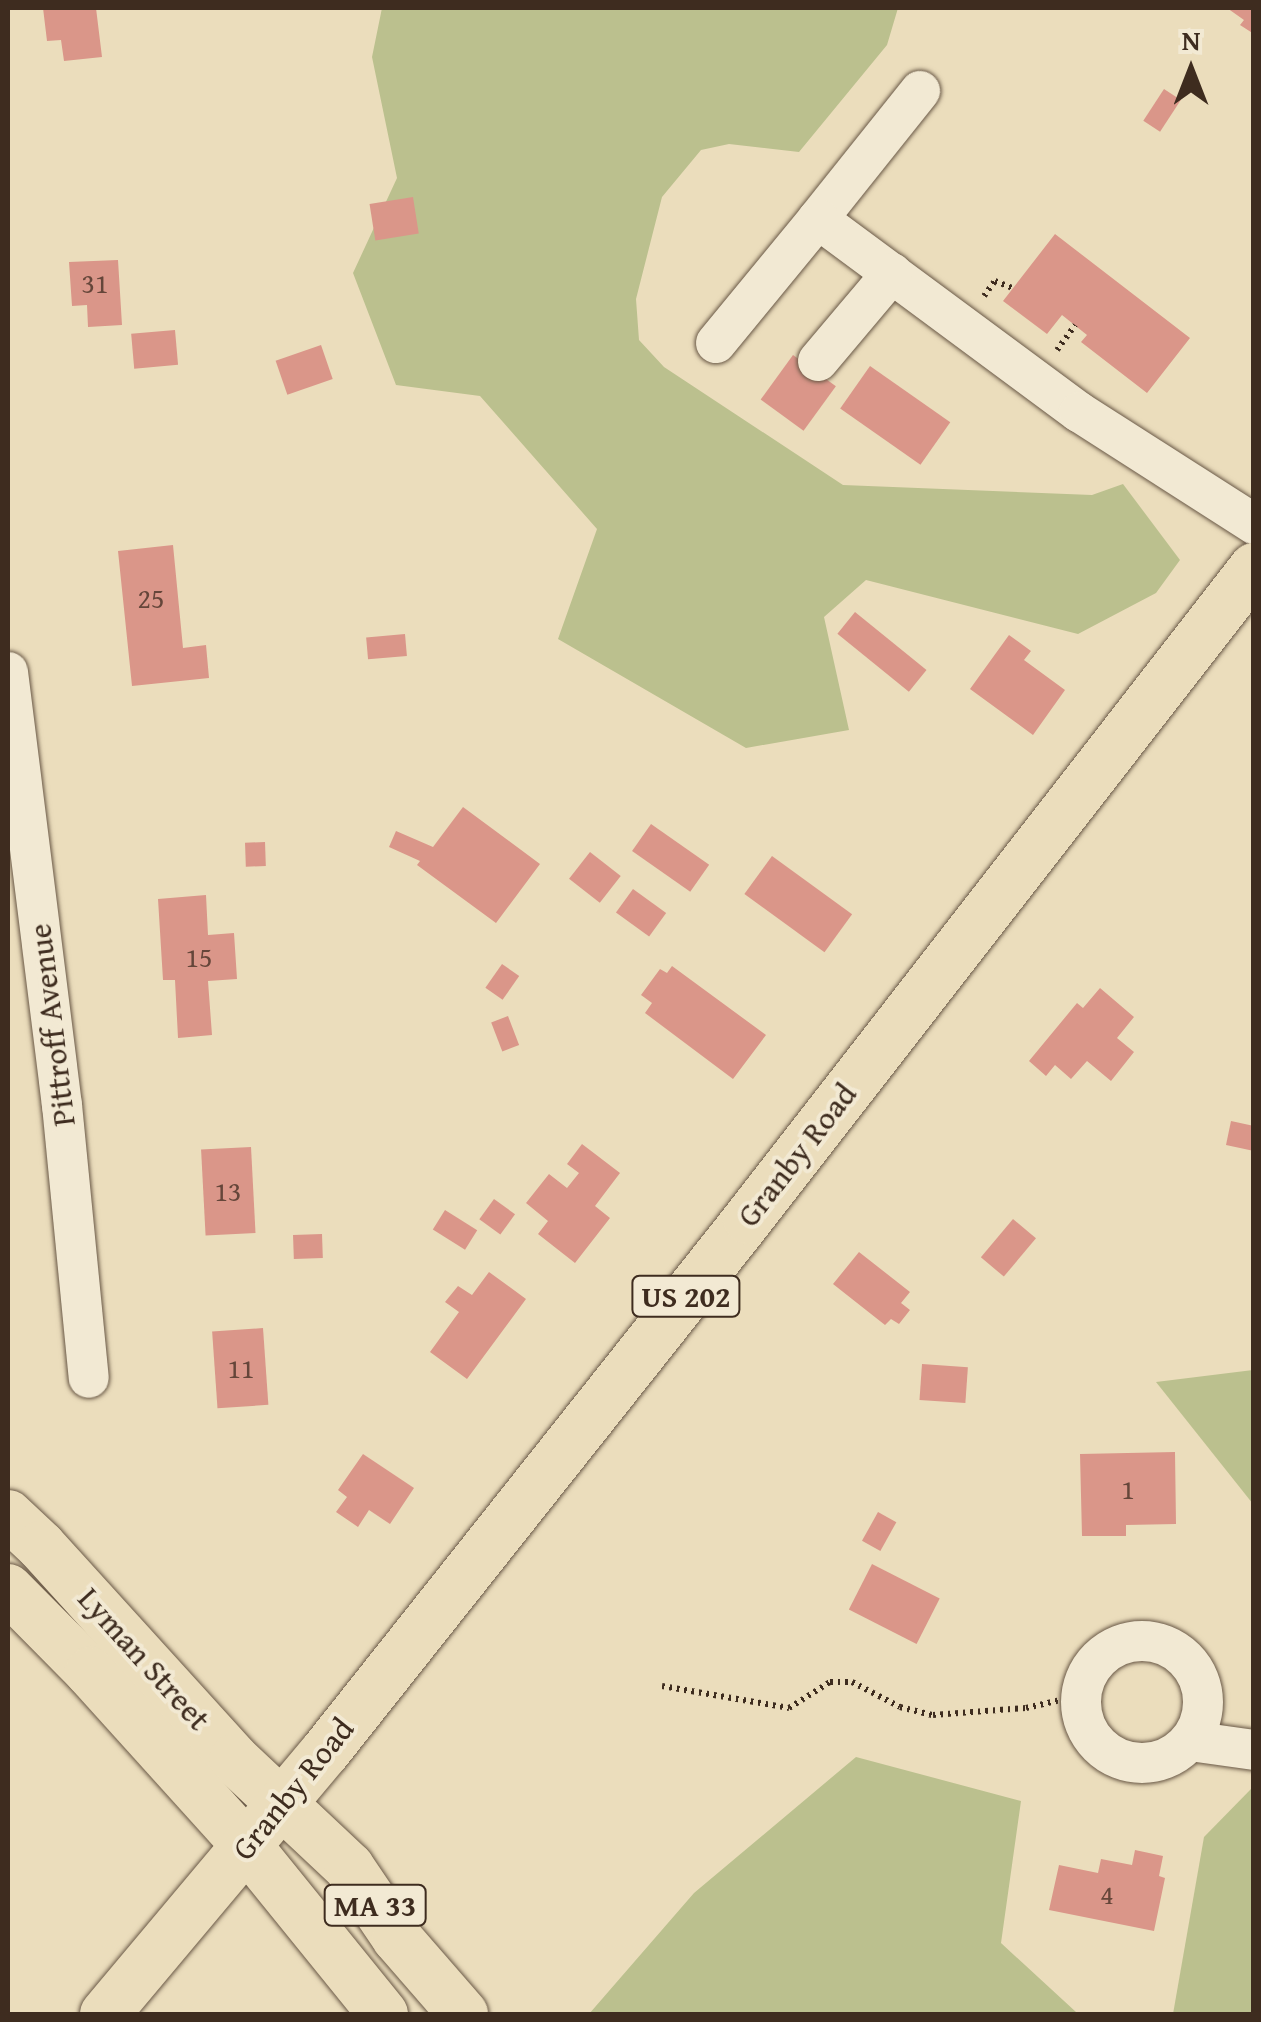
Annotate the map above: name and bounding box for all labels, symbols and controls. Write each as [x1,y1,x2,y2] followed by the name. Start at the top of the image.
[1182,19,1200,60] text: N
[1141,20,1241,120] north arrow
[82,266,108,300] house number: 31
[138,581,164,615] house number: 25
[21,922,83,1128] street label: Pittroff Avenue
[186,940,212,974] house number: 15
[729,1076,865,1234] street label: Granby Road
[215,1174,241,1208] house number: 13
[631,1271,741,1321] road number: US 202
[228,1351,254,1385] house number: 11
[1121,1472,1135,1506] house number: 1
[70,1580,218,1738] street label: Lyman Street
[224,1710,362,1868] street label: Granby Road
[1100,1877,1114,1911] house number: 4
[322,1880,428,1930] road number: MA 33

